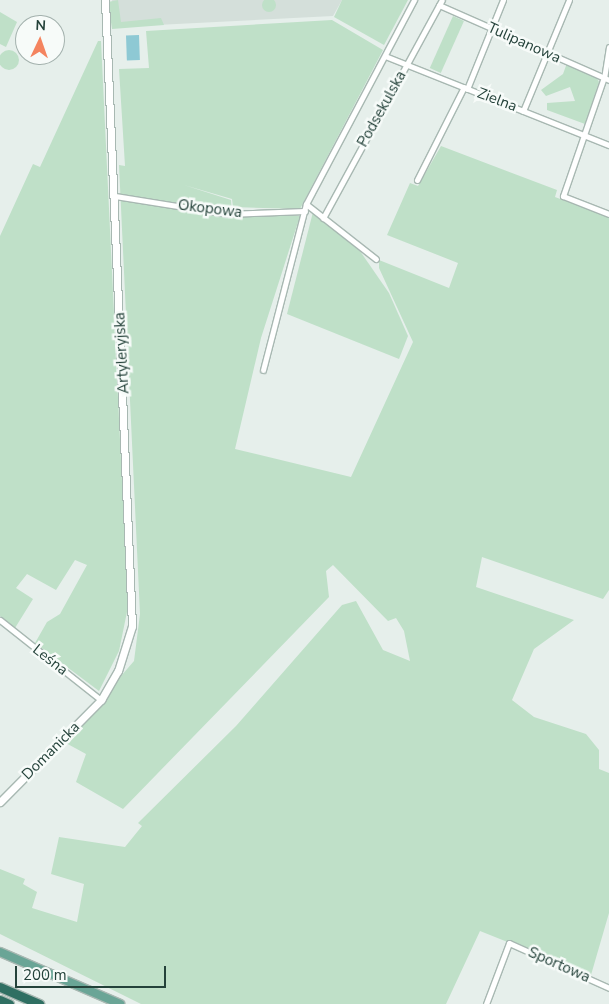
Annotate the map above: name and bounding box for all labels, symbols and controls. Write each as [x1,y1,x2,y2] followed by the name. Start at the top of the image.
[15,15,65,65] north arrow
[35,16,46,35] text: N
[485,19,563,67] street label: Tulipanowa
[354,68,410,150] street label: Podsekulska
[475,84,519,116] street label: Zielna
[177,196,243,222] street label: Okopowa
[111,312,133,394] street label: Artyleryjska
[29,641,71,679] street label: Leśna
[18,718,84,784] street label: Domanicka
[525,943,593,987] street label: Sportowa
[18,956,169,988] scale bar
[23,965,67,985] text: 200 m

